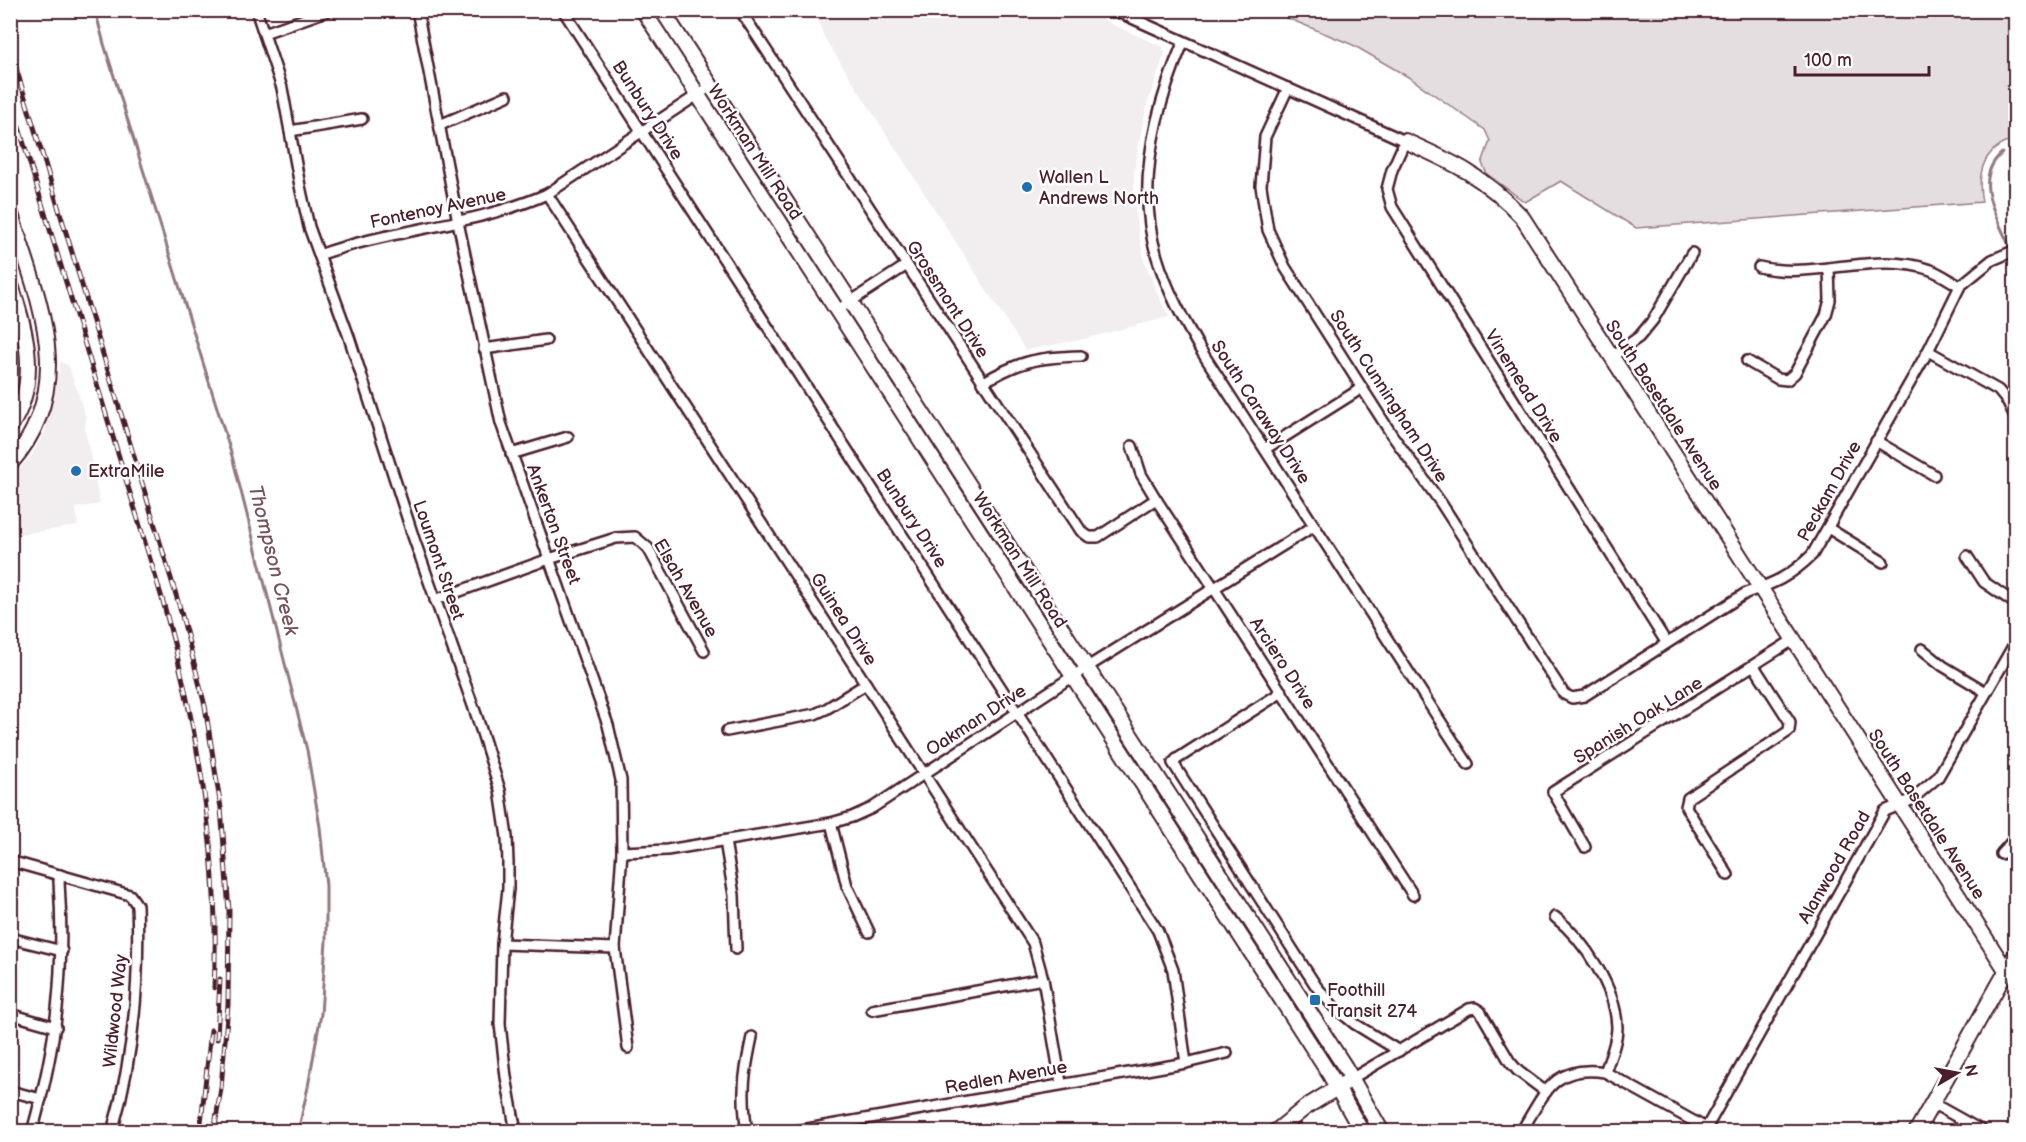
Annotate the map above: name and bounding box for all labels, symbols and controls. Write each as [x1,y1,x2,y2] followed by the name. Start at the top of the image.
[1795,39,1928,77] scale bar
[1804,50,1852,71] text: 100 m
[608,57,688,164] street label: Bunbury Drive
[703,81,806,224] street label: Workman Mill Road
[1039,167,1159,209] place label: Wallen L Andrews North
[1020,180,1034,194] marker: Wallen L Andrews North
[368,184,508,233] street label: Fontenoy Avenue
[902,237,994,362] street label: Grossmont Drive
[1325,306,1452,487] street label: South Cunningham Drive
[1601,316,1727,495] street label: South Basetdale Avenue
[1480,326,1567,447] street label: Vinemead Drive
[1206,337,1315,488] street label: South Caraway Drive
[1793,437,1866,545] street label: Peckam Drive
[88,461,165,482] place label: ExtraMile
[522,461,585,588] street label: Ankerton Street
[69,464,83,478] marker: ExtraMile
[872,465,952,572] street label: Bunbury Drive
[243,483,304,639] water label: Thompson Creek
[968,489,1071,632] street label: Workman Mill Road
[408,498,469,623] street label: Loumont Street
[649,535,722,641] street label: Elsah Avenue
[806,569,881,670] street label: Guinea Drive
[1245,613,1320,713] street label: Arciero Drive
[1570,672,1707,768] street label: Spanish Oak Lane
[922,680,1030,761] street label: Oakman Drive
[1864,725,1990,904] street label: South Basetdale Avenue
[1794,807,1875,927] street label: Alanwood Road
[99,952,132,1069] street label: Wildwood Way
[1327,980,1417,1022] place label: Foothill Transit 274
[1308,993,1322,1007] marker: Foothill Transit 274
[1927,1043,1987,1103] north arrow
[943,1056,1069,1099] street label: Redlen Avenue
[1960,1063,1981,1078] text: N

